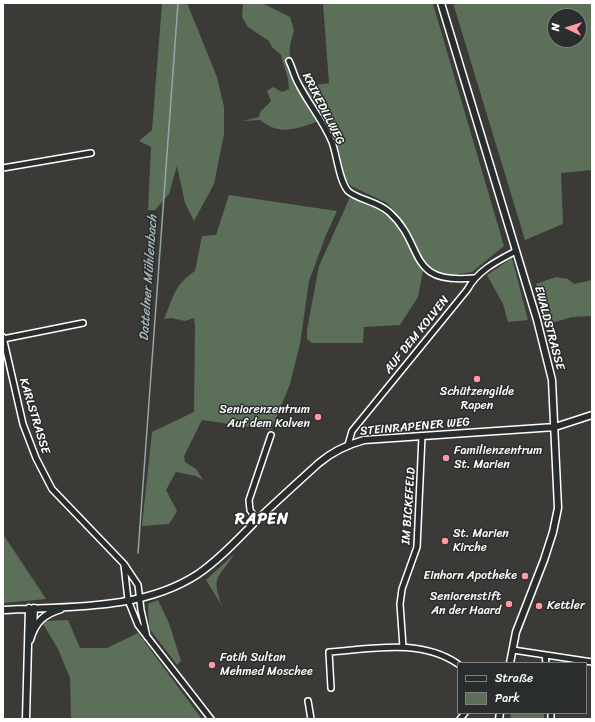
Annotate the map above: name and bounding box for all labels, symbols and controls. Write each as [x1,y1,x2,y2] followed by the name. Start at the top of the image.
[547,8,587,48] north arrow
[546,23,565,32] text: N
[299,71,347,147] street label: KRIKEDILLWEG
[137,215,161,341] water label: Dattelner Mühlenbach
[531,285,567,371] street label: EWALDSTRASSE
[381,293,453,377] street label: AUF DEM KOLVEN
[472,374,482,384] marker: Schützengilde Rapen
[16,376,52,456] street label: KARLSTRASSE
[440,385,514,413] place label: Schützengilde Rapen
[219,403,310,431] place label: Seniorenzentrum Auf dem Kolven
[313,412,323,422] marker: Seniorenzentrum Auf dem Kolven
[359,415,471,439] street label: STEINRAPENER WEG
[454,444,542,472] place label: Familienzentrum St. Marien
[441,453,451,463] marker: Familienzentrum St. Marien
[399,467,419,545] street label: IM BICKEFELD
[235,510,289,530] district label: RAPEN
[453,527,509,555] place label: St. Marien Kirche
[440,536,450,546] marker: St. Marien Kirche
[424,569,517,583] place label: Einhorn Apotheke
[520,571,530,581] marker: Einhorn Apotheke
[430,590,501,618] place label: Seniorenstift An der Haard
[504,599,514,609] marker: Seniorenstift An der Haard
[547,599,585,613] place label: Kettler
[534,601,544,611] marker: Kettler
[220,651,313,679] place label: Fatih Sultan Mehmed Moschee
[207,660,217,670] marker: Fatih Sultan Mehmed Moschee
[457,662,587,714] legend
[495,667,533,689] text: Straße
[495,687,520,709] text: Park

